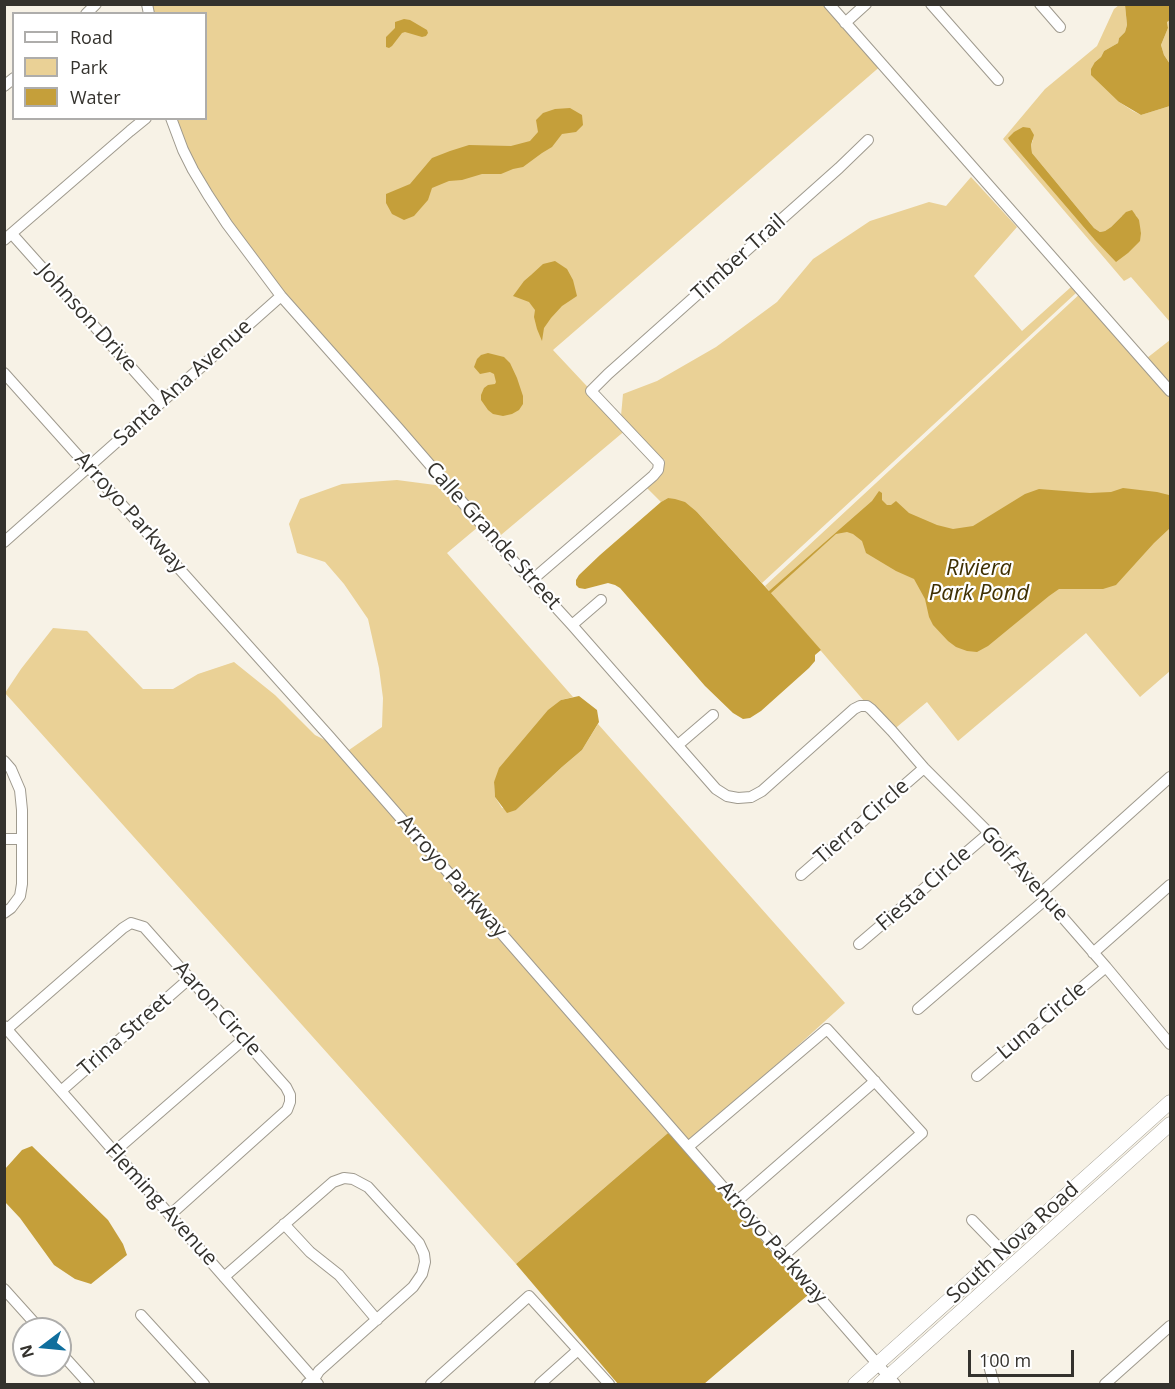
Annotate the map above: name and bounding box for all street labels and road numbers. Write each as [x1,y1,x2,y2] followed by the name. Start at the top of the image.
[687,209,791,307] street label: Timber Trail
[32,259,142,377] street label: Johnson Drive
[109,314,257,452] street label: Santa Ana Avenue
[69,447,191,579] street label: Arroyo Parkway
[420,457,566,615] street label: Calle Grande Street
[810,774,914,870] street label: Tierra Circle
[392,811,512,943] street label: Arroyo Parkway
[975,821,1073,927] street label: Golf Avenue
[872,841,976,937] street label: Fiesta Circle
[168,956,266,1062] street label: Aaron Circle
[992,977,1092,1065] street label: Luna Circle
[74,988,176,1082] street label: Trina Street
[100,1139,222,1271] street label: Fleming Avenue
[712,1177,832,1309] street label: Arroyo Parkway
[942,1177,1084,1309] street label: South Nova Road

